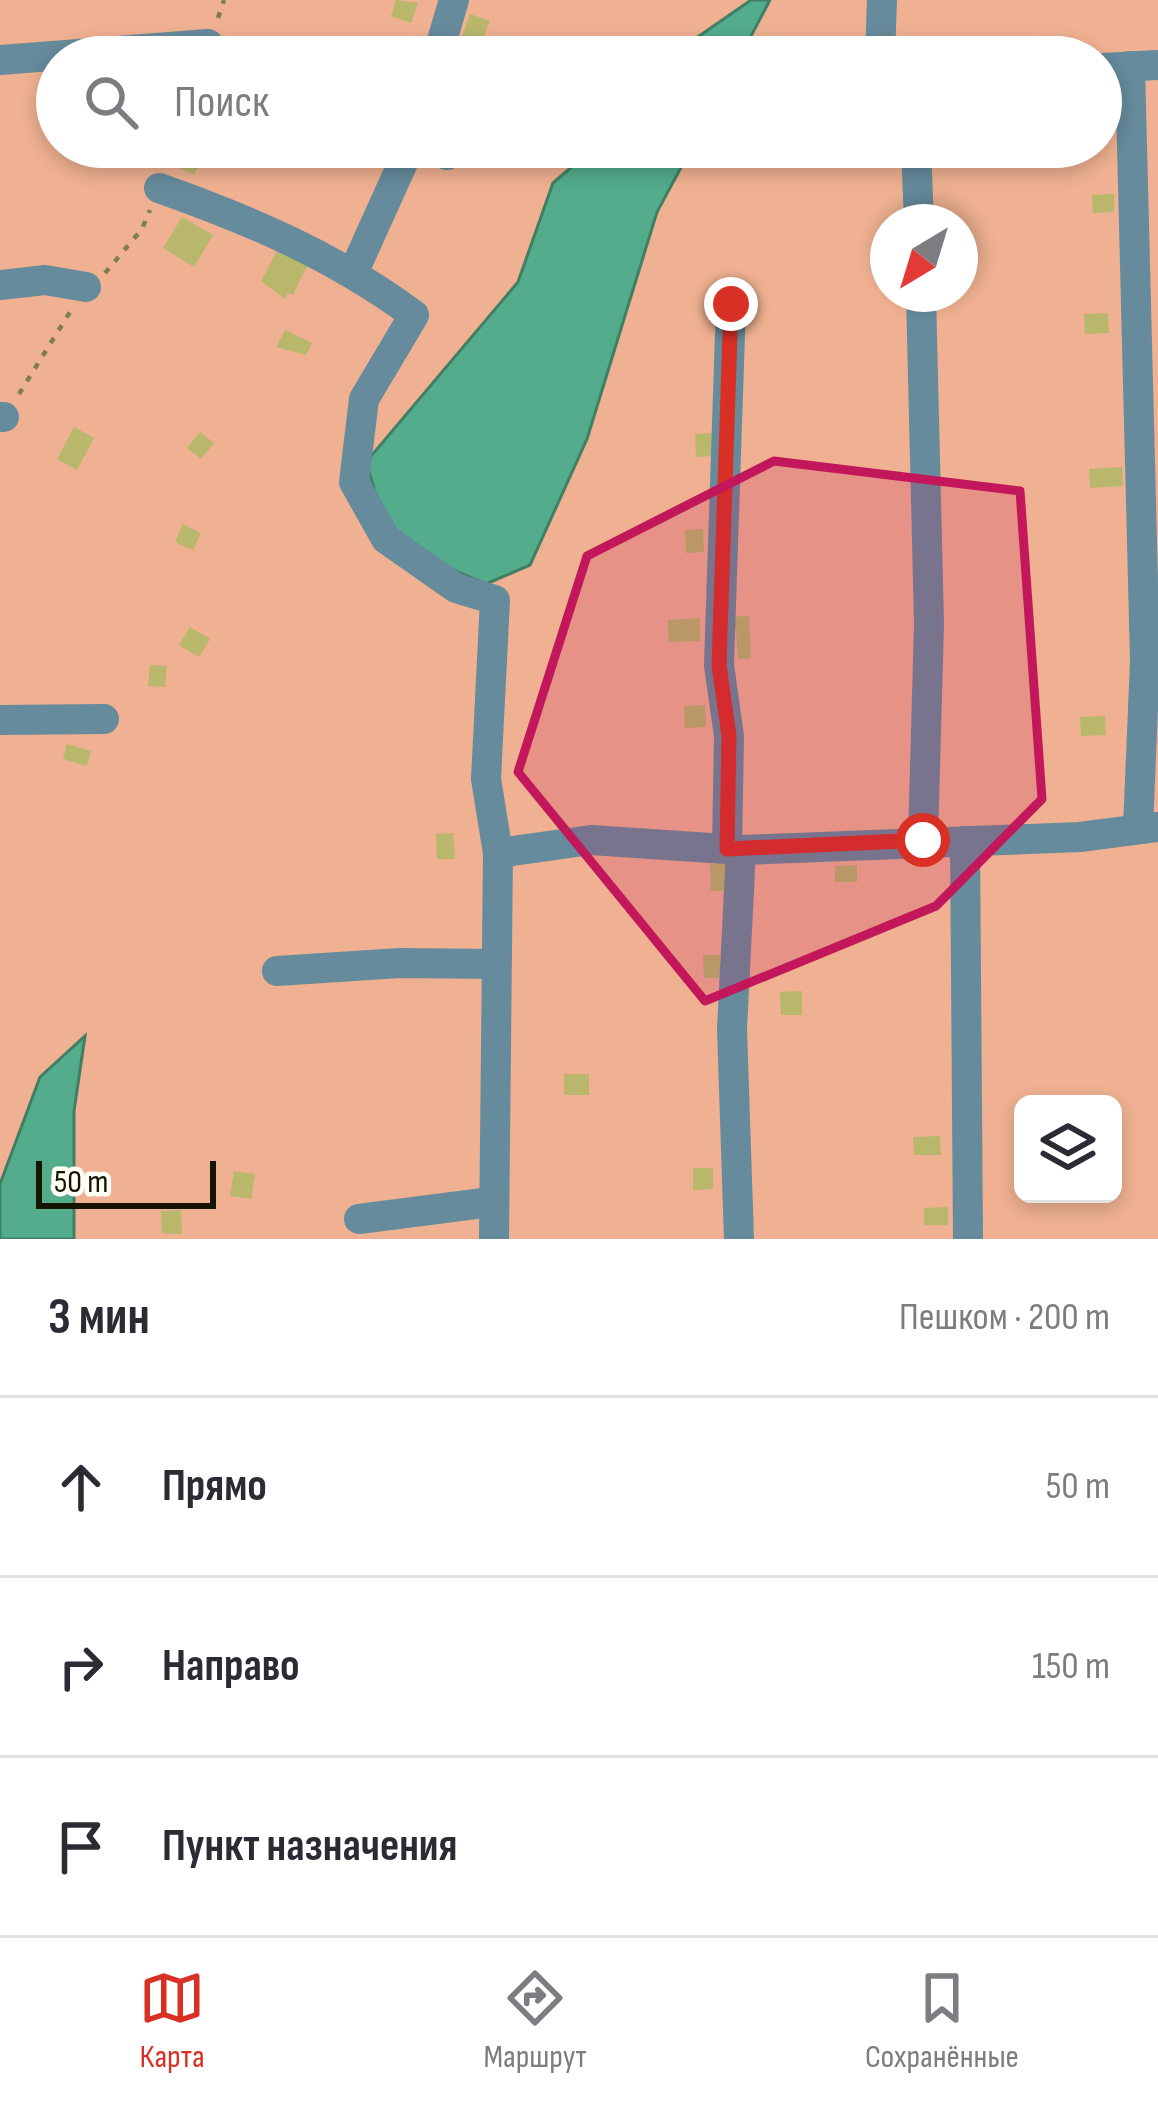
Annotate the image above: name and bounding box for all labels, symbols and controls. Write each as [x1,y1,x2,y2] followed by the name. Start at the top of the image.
[36,36,1122,168] search box
[78,69,144,135] icon: search
[174,75,269,130] text: Поиск
[870,204,978,312] north arrow
[704,277,758,331] route end
[896,813,950,867] route start
[1014,1095,1122,1203] map controls
[1014,1095,1122,1203] button: layers
[36,1155,216,1208] scale bar
[54,1162,108,1202] text: 50 m
[48,1287,150,1348] text: 3 мин
[899,1294,1110,1341] text: Пешком · 200 m
[48,1454,114,1520] icon: ahead
[162,1459,267,1514] text: Прямо
[1046,1463,1110,1510] text: 50 m
[48,1634,114,1700] icon: right
[162,1639,300,1694] text: Направо
[1032,1643,1110,1690] text: 150 m
[48,1814,114,1880] icon: arrive
[162,1819,457,1874] text: Пункт назначения
[139,1965,205,2077] tab: Карта
[483,1965,587,2077] tab: Маршрут
[865,1965,1019,2077] tab: Сохранённые

